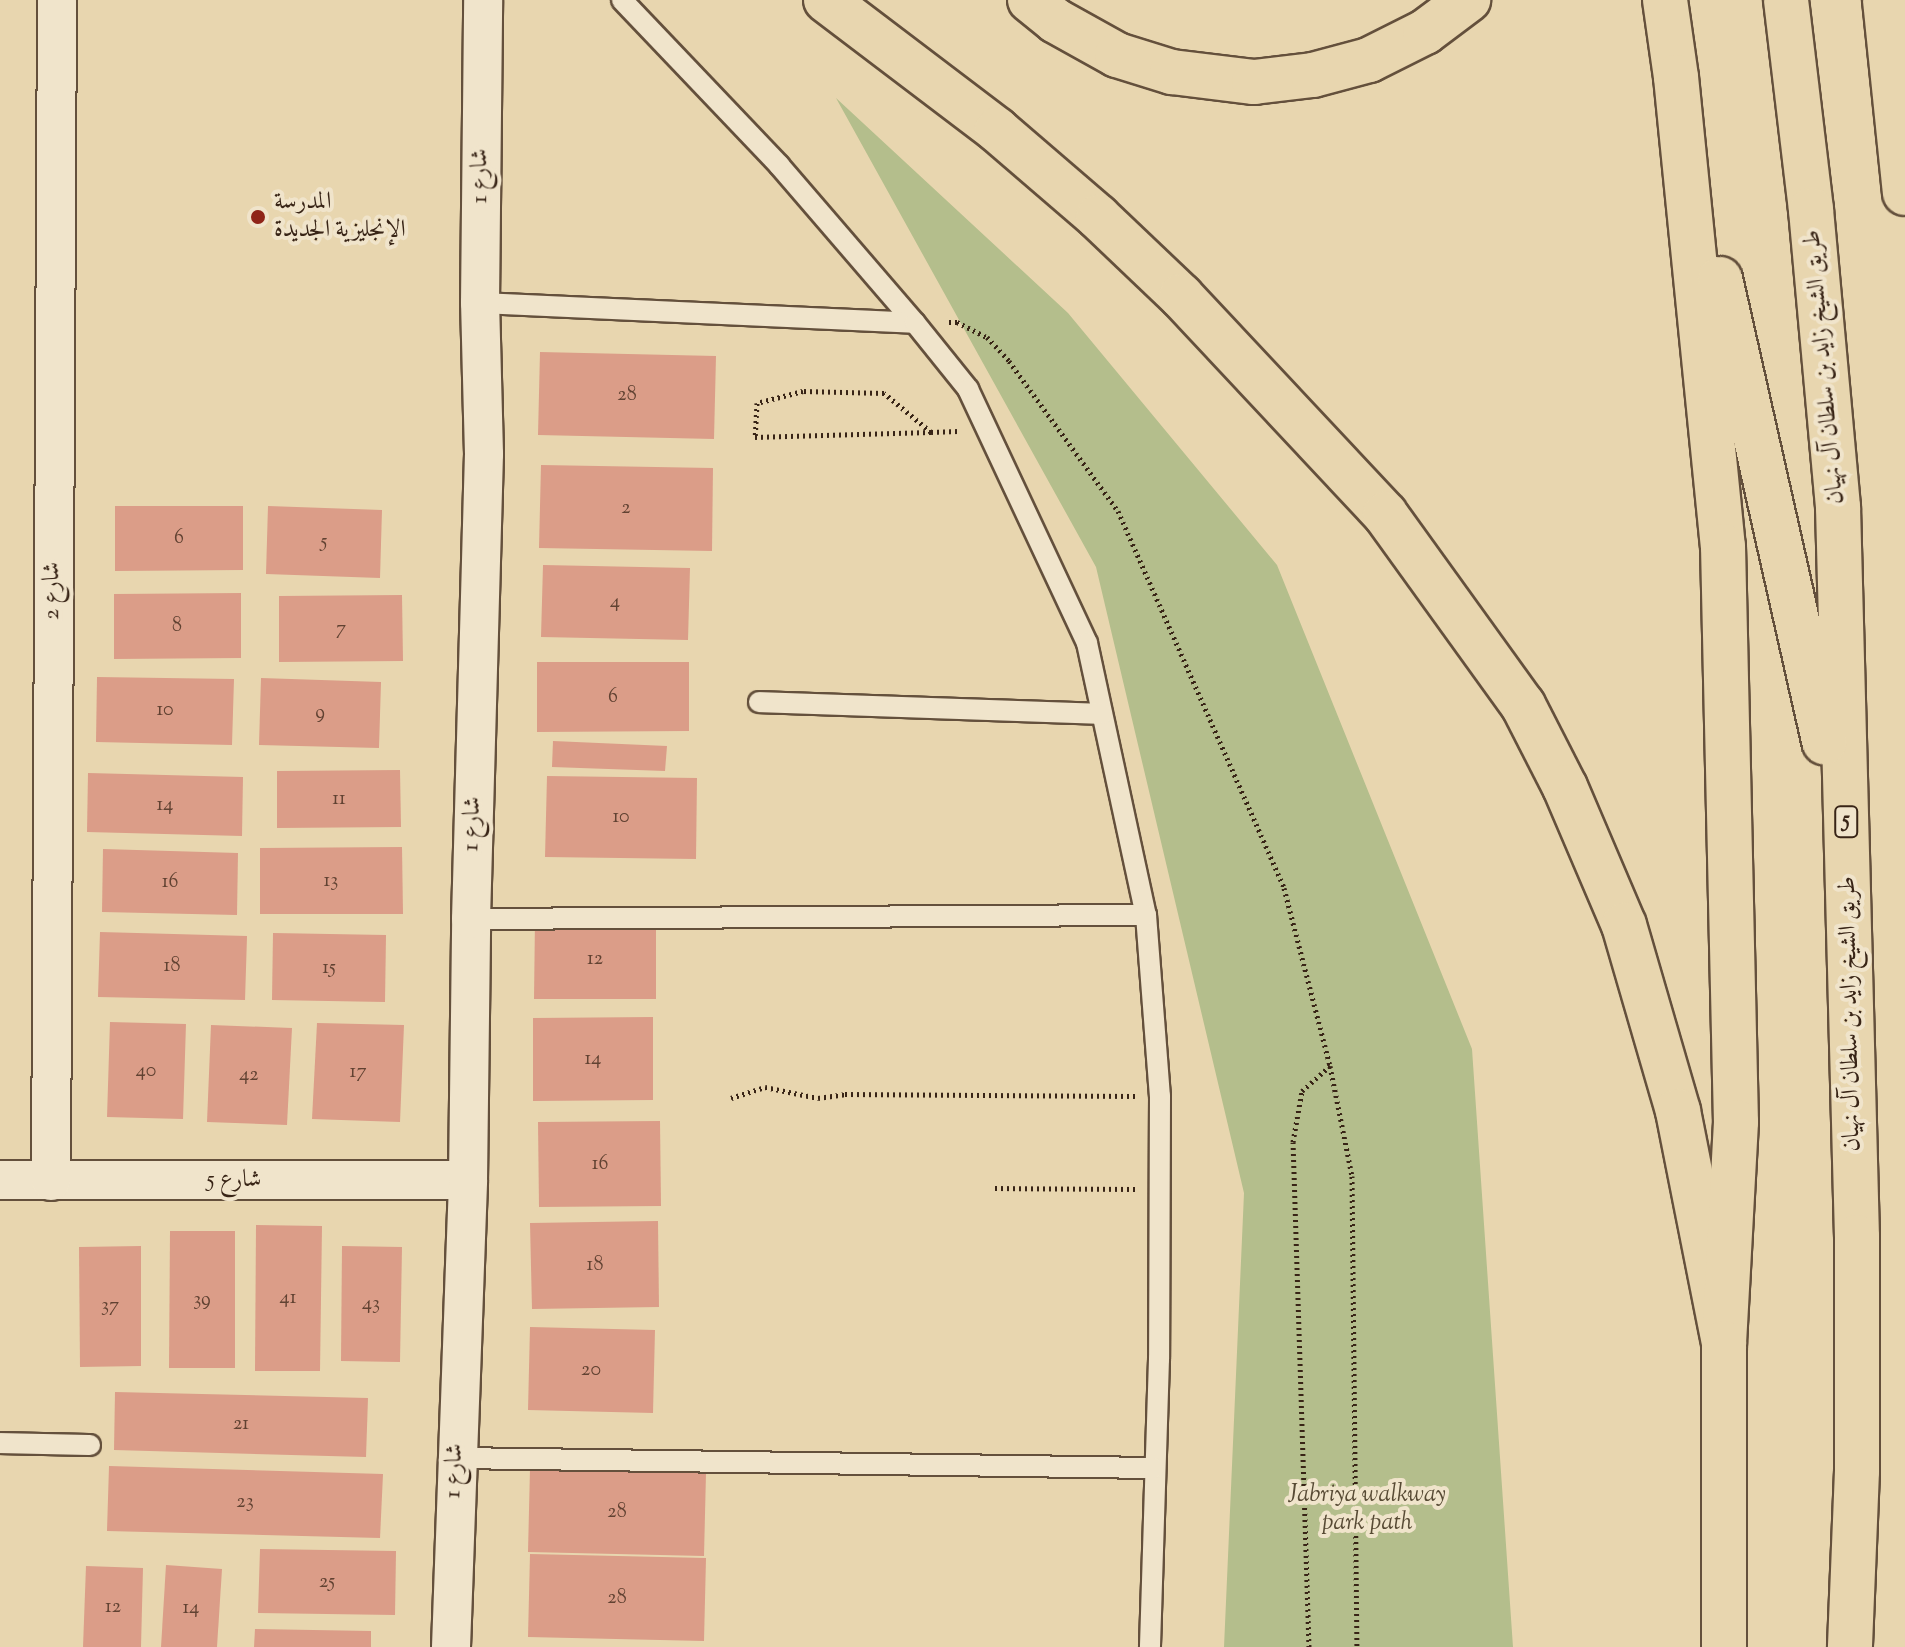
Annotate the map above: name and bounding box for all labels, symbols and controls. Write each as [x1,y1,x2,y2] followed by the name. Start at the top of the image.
[467,149,495,203] street label: شارع 1
[274,189,406,245] place label: المدرسة الإنجليزية الجديدة
[249,208,267,226] marker: المدرسة الإنجليزية الجديدة
[1799,229,1851,505] street label: طريق الشيخ زايد بن سلطان آل نهيان
[617,383,637,407] house number: 28
[621,496,631,520] house number: 2
[174,526,184,550] house number: 6
[321,530,327,554] house number: 5
[39,562,67,620] street label: شارع 2
[610,590,620,614] house number: 4
[172,614,182,638] house number: 8
[336,617,346,641] house number: 7
[608,685,618,709] house number: 6
[156,698,174,722] house number: 10
[315,701,325,725] house number: 9
[332,787,346,811] house number: 11
[157,793,173,817] house number: 14
[458,796,488,852] street label: شارع 1
[1834,804,1858,840] road number: 5
[612,805,630,829] house number: 10
[324,869,338,893] house number: 13
[162,870,178,894] house number: 16
[1834,876,1868,1152] street label: طريق الشيخ زايد بن سلطان آل نهيان
[587,947,603,971] house number: 12
[164,954,180,978] house number: 18
[322,956,336,980] house number: 15
[585,1047,601,1071] house number: 14
[136,1059,156,1083] house number: 40
[350,1060,366,1084] house number: 17
[239,1063,259,1087] house number: 42
[592,1152,608,1176] house number: 16
[207,1167,261,1195] street label: شارع 5
[587,1253,603,1277] house number: 18
[280,1286,296,1310] house number: 41
[193,1288,211,1312] house number: 39
[362,1292,380,1316] house number: 43
[101,1294,119,1318] house number: 37
[581,1358,601,1382] house number: 20
[233,1412,249,1436] house number: 21
[440,1443,470,1499] street label: شارع 1
[1288,1482,1446,1538] park label: Jabriya walkway park path
[236,1490,254,1514] house number: 23
[607,1500,627,1524] house number: 28
[319,1570,335,1594] house number: 25
[607,1586,627,1610] house number: 28
[105,1595,121,1619] house number: 12
[183,1596,199,1620] house number: 14

